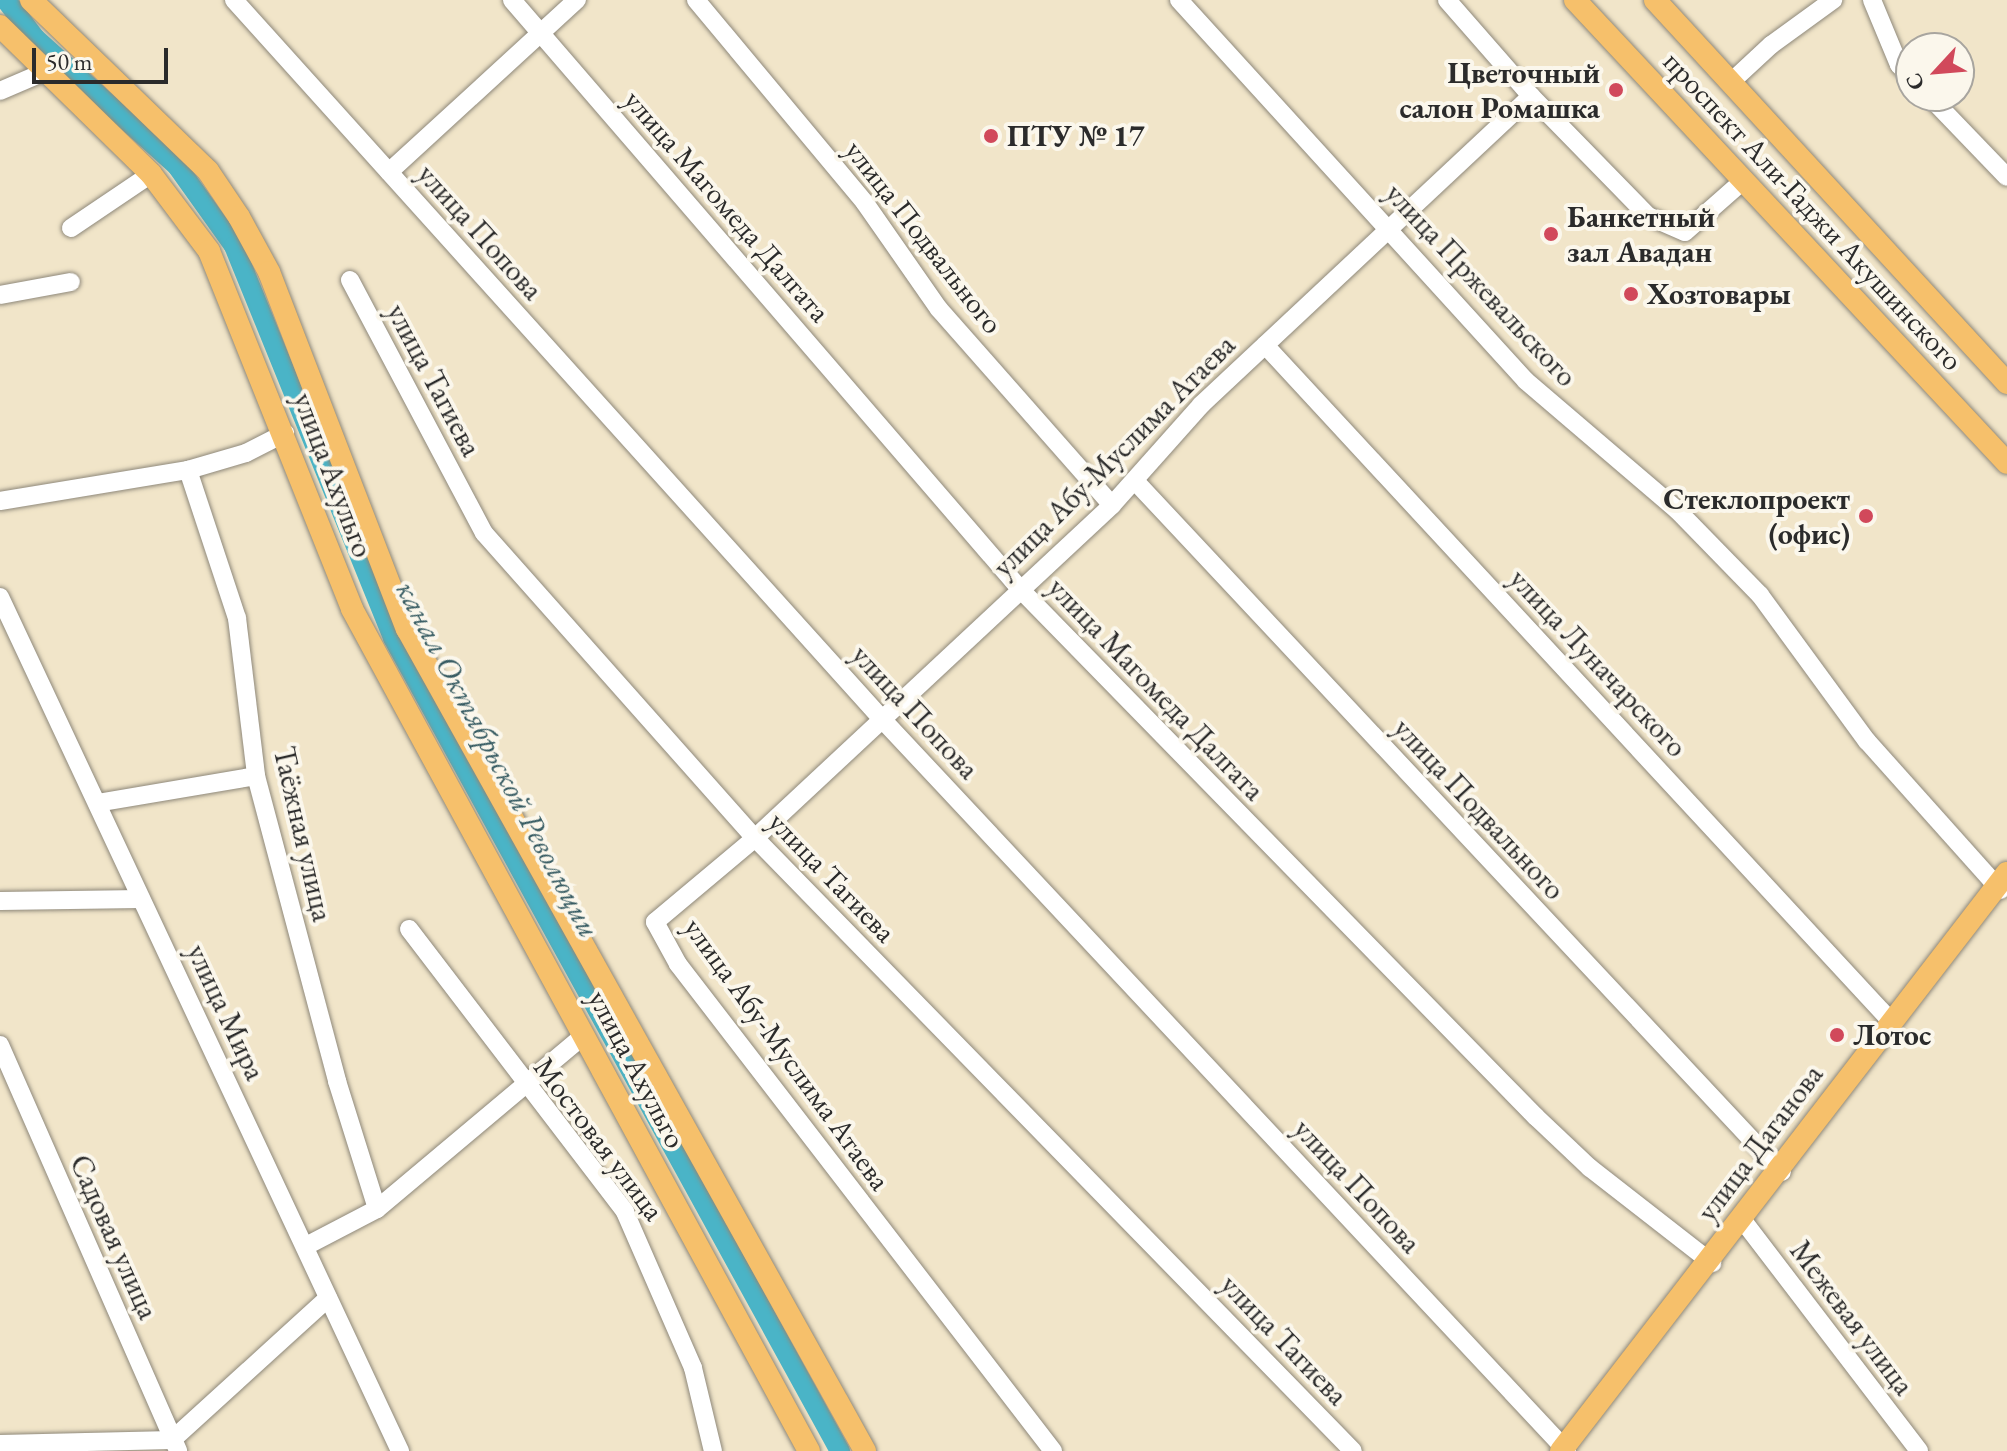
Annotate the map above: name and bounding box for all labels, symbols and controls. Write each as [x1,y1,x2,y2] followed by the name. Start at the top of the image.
[36,32,172,82] scale bar
[1895,32,1975,112] north arrow
[1656,44,1970,378] street label: проспект Али-Гаджи Акушинского
[46,46,93,77] text: 50 m
[1400,55,1600,126] place label: Цветочный салон Ромашка
[1898,68,1931,95] text: С
[1607,81,1625,99] marker: Цветочный салон Ромашка
[616,82,838,330] street label: улица Магомеда Далгата
[1007,118,1145,154] place label: ПТУ № 17
[982,127,1000,145] marker: ПТУ № 17
[837,133,1011,341] street label: улица Подвального
[410,157,550,307] street label: улица Попова
[1378,176,1584,394] street label: улица Пржевальского
[1567,199,1715,270] place label: Банкетный зал Авадан
[1542,225,1560,243] marker: Банкетный зал Авадан
[1647,276,1791,312] place label: Хозтовары
[1622,285,1640,303] marker: Хозтовары
[379,297,489,463] street label: улица Тагиева
[985,327,1243,585] street label: улица Абу-Муслима Атаева
[285,387,381,563] street label: улица Ахульго
[1663,481,1850,552] place label: Стеклопроект (офис)
[1857,507,1875,525] marker: Стеклопроект (офис)
[1502,561,1694,765] street label: улица Луначарского
[1040,570,1272,808] street label: улица Магомеда Далгата
[387,574,609,944] water label: канал Октябрьской Революции
[844,637,986,787] street label: улица Попова
[1386,711,1572,907] street label: улица Подвального
[265,743,341,925] street label: Таёжная улица
[761,804,903,950] street label: улица Тагиева
[676,911,898,1197] street label: улица Абу-Муслима Атаева
[179,938,273,1086] street label: улица Мира
[580,984,694,1154] street label: улица Ахульго
[1853,1017,1931,1053] place label: Лотос
[1828,1026,1846,1044] marker: Лотос
[526,1050,672,1228] street label: Мостовая улица
[1689,1058,1831,1228] street label: улица Даганова
[1286,1111,1428,1261] street label: улица Попова
[62,1149,166,1325] street label: Садовая улица
[1782,1234,1922,1402] street label: Межевая улица
[1213,1267,1355,1413] street label: улица Тагиева

